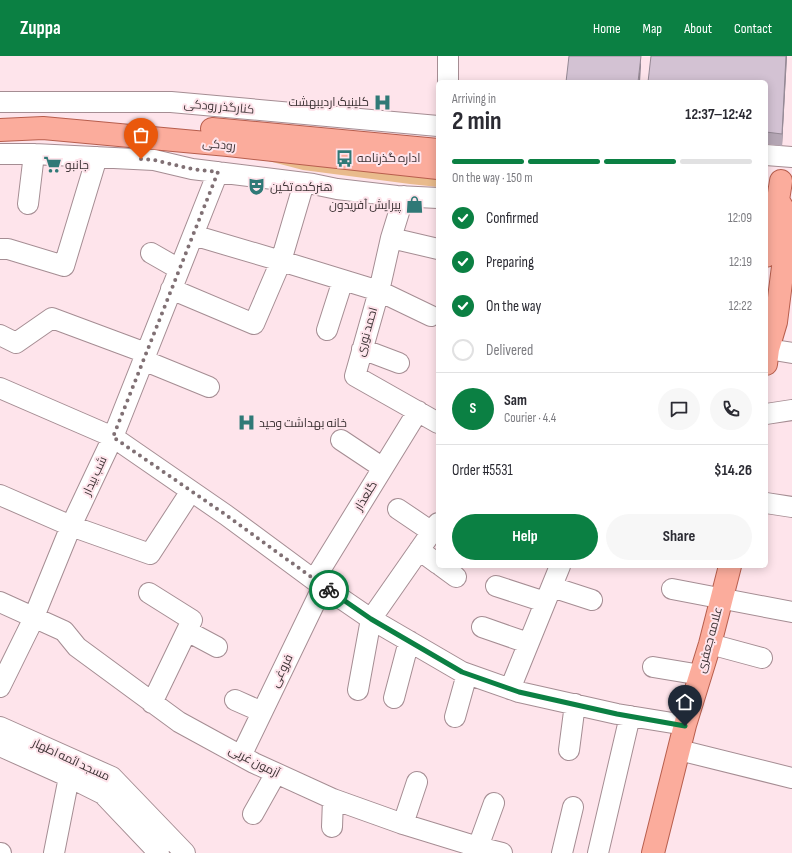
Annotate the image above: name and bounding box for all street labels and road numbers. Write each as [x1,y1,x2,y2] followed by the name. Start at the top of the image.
[183,96,255,118] street label: کنارگذر رودکی
[202,136,236,154] street label: رودکی
[353,306,381,358] street label: احمد نوری
[79,454,111,499] street label: شب بیدار
[351,478,381,515] street label: گلعذار
[694,605,726,675] street label: علامه جعفری
[268,652,296,690] street label: فروغی
[29,735,112,784] street label: مسجد ائمه اطهار
[226,743,283,782] street label: آزمون غربی

